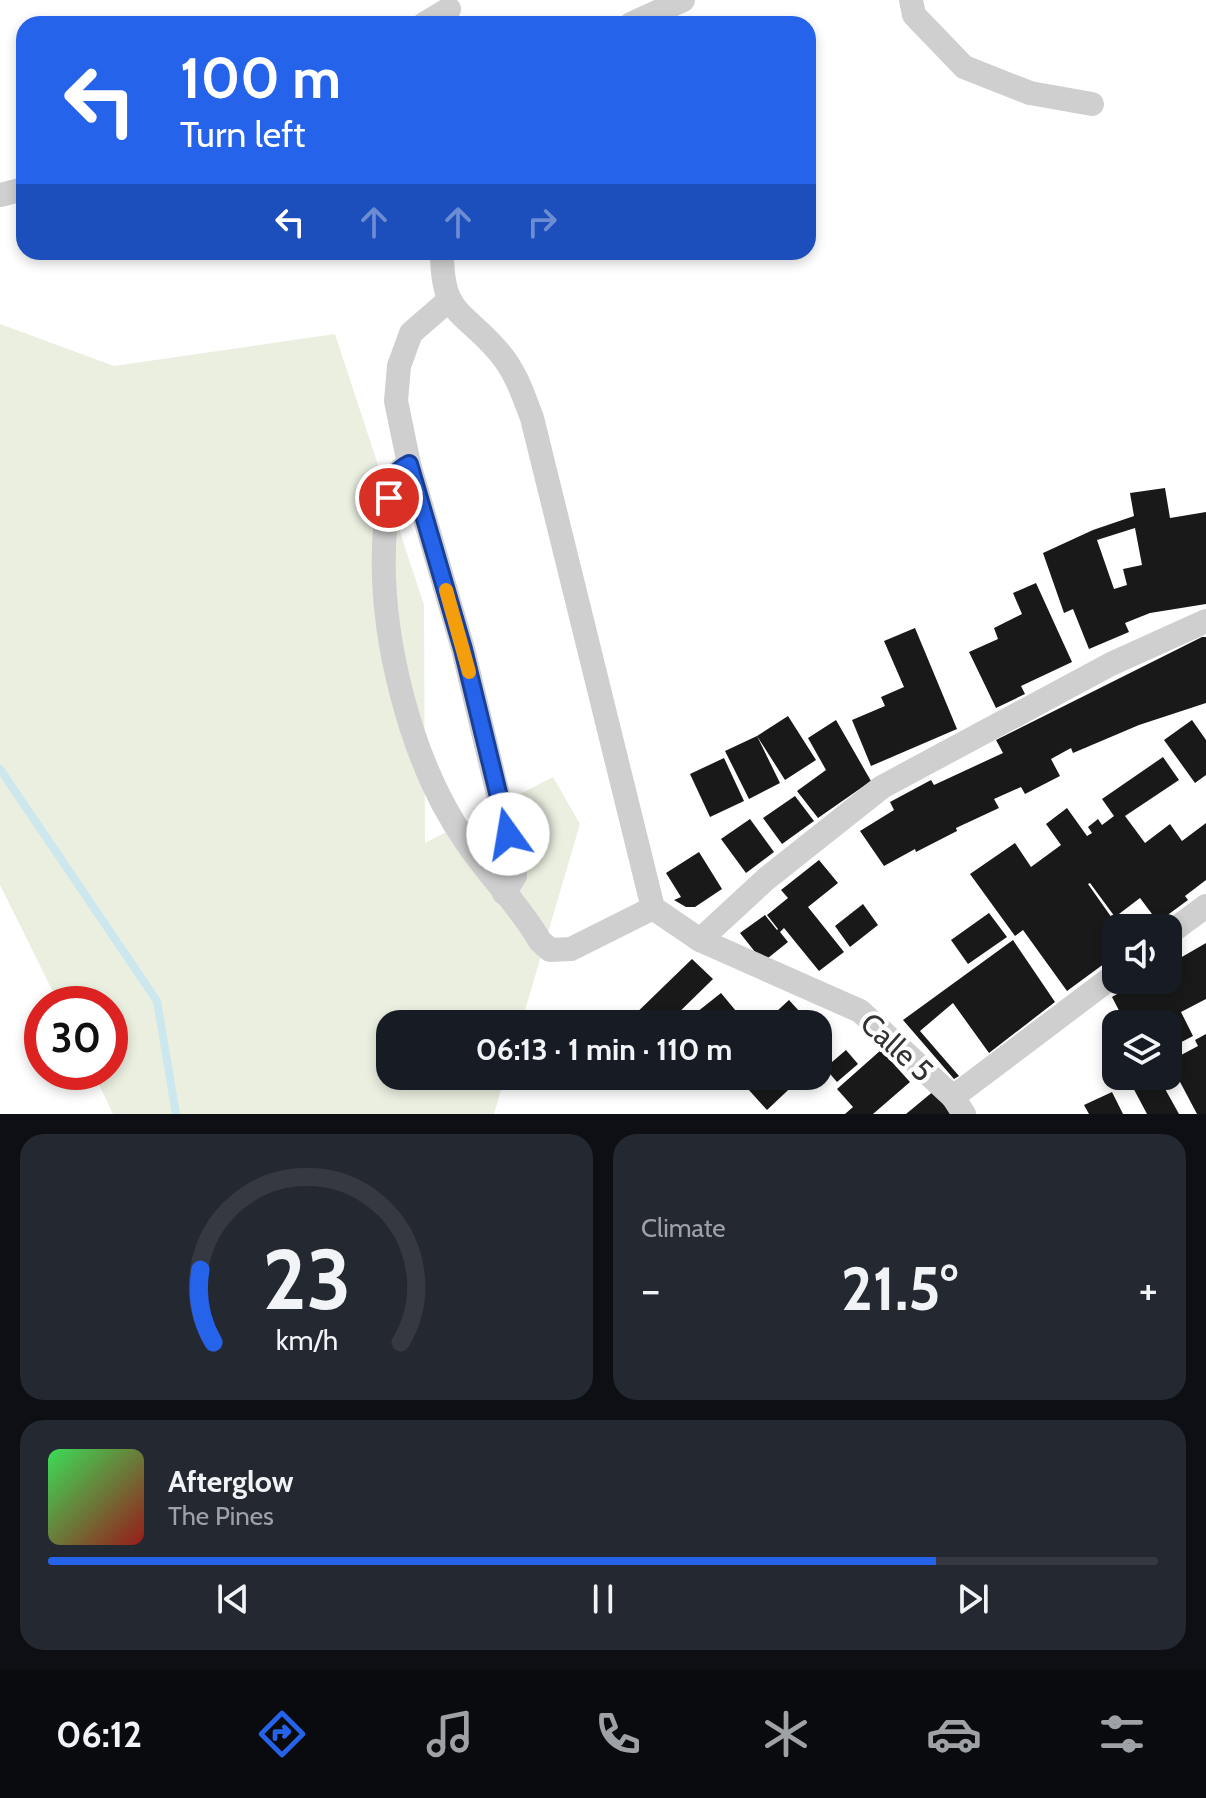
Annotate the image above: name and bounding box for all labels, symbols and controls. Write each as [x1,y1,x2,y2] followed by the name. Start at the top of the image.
[180,44,341,112] text: 100 m
[48,48,152,152] icon: left
[180,112,305,156] text: Turn left
[268,200,312,244] icon: left
[352,200,396,244] icon: ahead
[436,200,480,244] icon: ahead
[520,200,564,244] icon: right
[355,464,423,532] pin
[367,476,411,520] icon: arrive
[466,792,550,876] position arrow
[1102,914,1182,1090] map controls
[1102,914,1182,994] button: sound
[24,986,128,1090] speed limit sign: 30
[853,1005,941,1089] street label: Calle 5
[1102,1010,1182,1090] button: layers
[476,1031,732,1068] text: 06:13 · 1 min · 110 m
[641,1212,726,1244] text: Climate
[262,1229,351,1330] text: 23
[841,1252,958,1325] text: 21.5°
[641,1263,660,1316] text: −
[1139,1263,1158,1316] text: +
[275,1322,338,1357] text: km/h
[168,1463,294,1500] text: Afterglow
[168,1500,274,1532] text: The Pines
[211,1577,255,1621] icon: previous
[581,1577,625,1621] icon: pause
[951,1577,995,1621] icon: next
[254,1706,310,1762] icon: directions
[422,1706,478,1762] icon: music
[590,1706,646,1762] icon: phone
[758,1706,814,1762] icon: climate
[926,1706,982,1762] icon: car
[1094,1706,1150,1762] icon: filters
[56,1712,142,1756] text: 06:12

